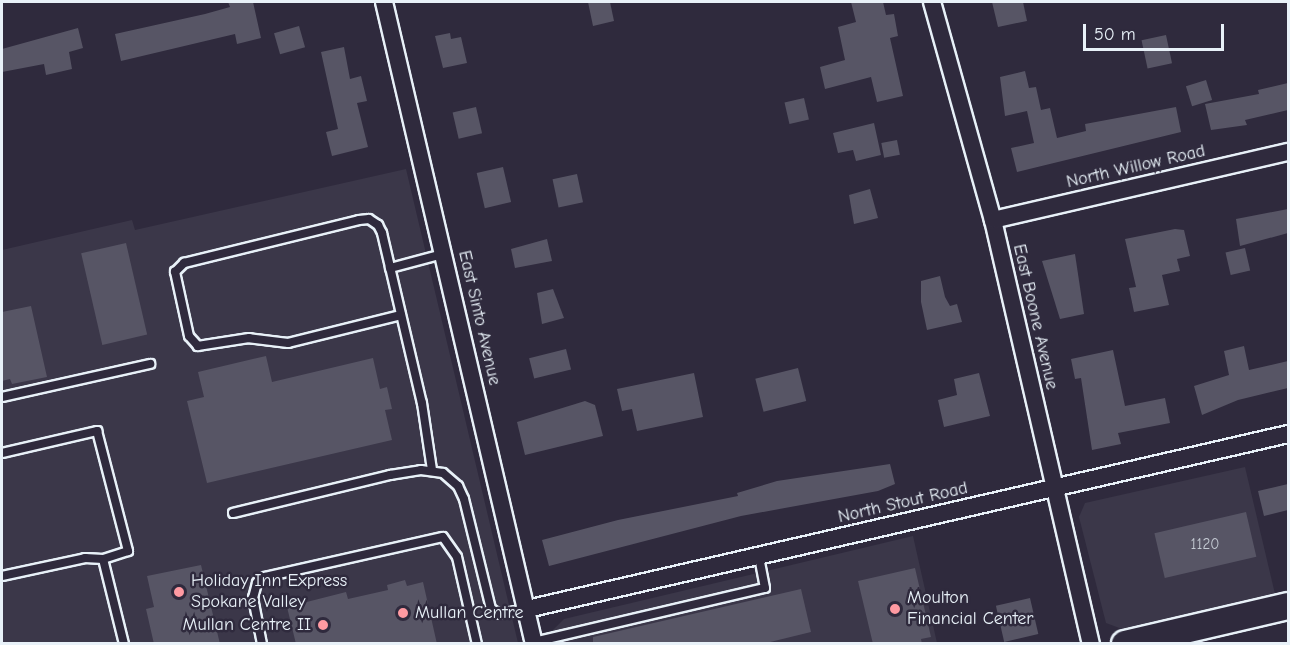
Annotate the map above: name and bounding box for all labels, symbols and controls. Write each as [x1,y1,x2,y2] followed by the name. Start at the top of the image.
[1086,12,1227,50] scale bar
[1094,24,1136,45] text: 50 m
[1064,141,1208,193] street label: North Willow Road
[1008,242,1062,392] street label: East Boone Avenue
[453,248,505,388] street label: East Sinto Avenue
[836,478,970,528] street label: North Stout Road
[1191,536,1219,554] house number: 1120
[191,571,347,614] place label: Holiday Inn Express Spokane Valley
[172,585,186,599] marker: Holiday Inn Express Spokane Valley
[907,588,1033,630] place label: Moulton Financial Center
[415,602,523,624] place label: Mullan Centre
[888,602,902,616] marker: Moulton Financial Center
[396,606,410,620] marker: Mullan Centre
[182,614,311,636] place label: Mullan Centre II
[316,618,330,632] marker: Mullan Centre II

